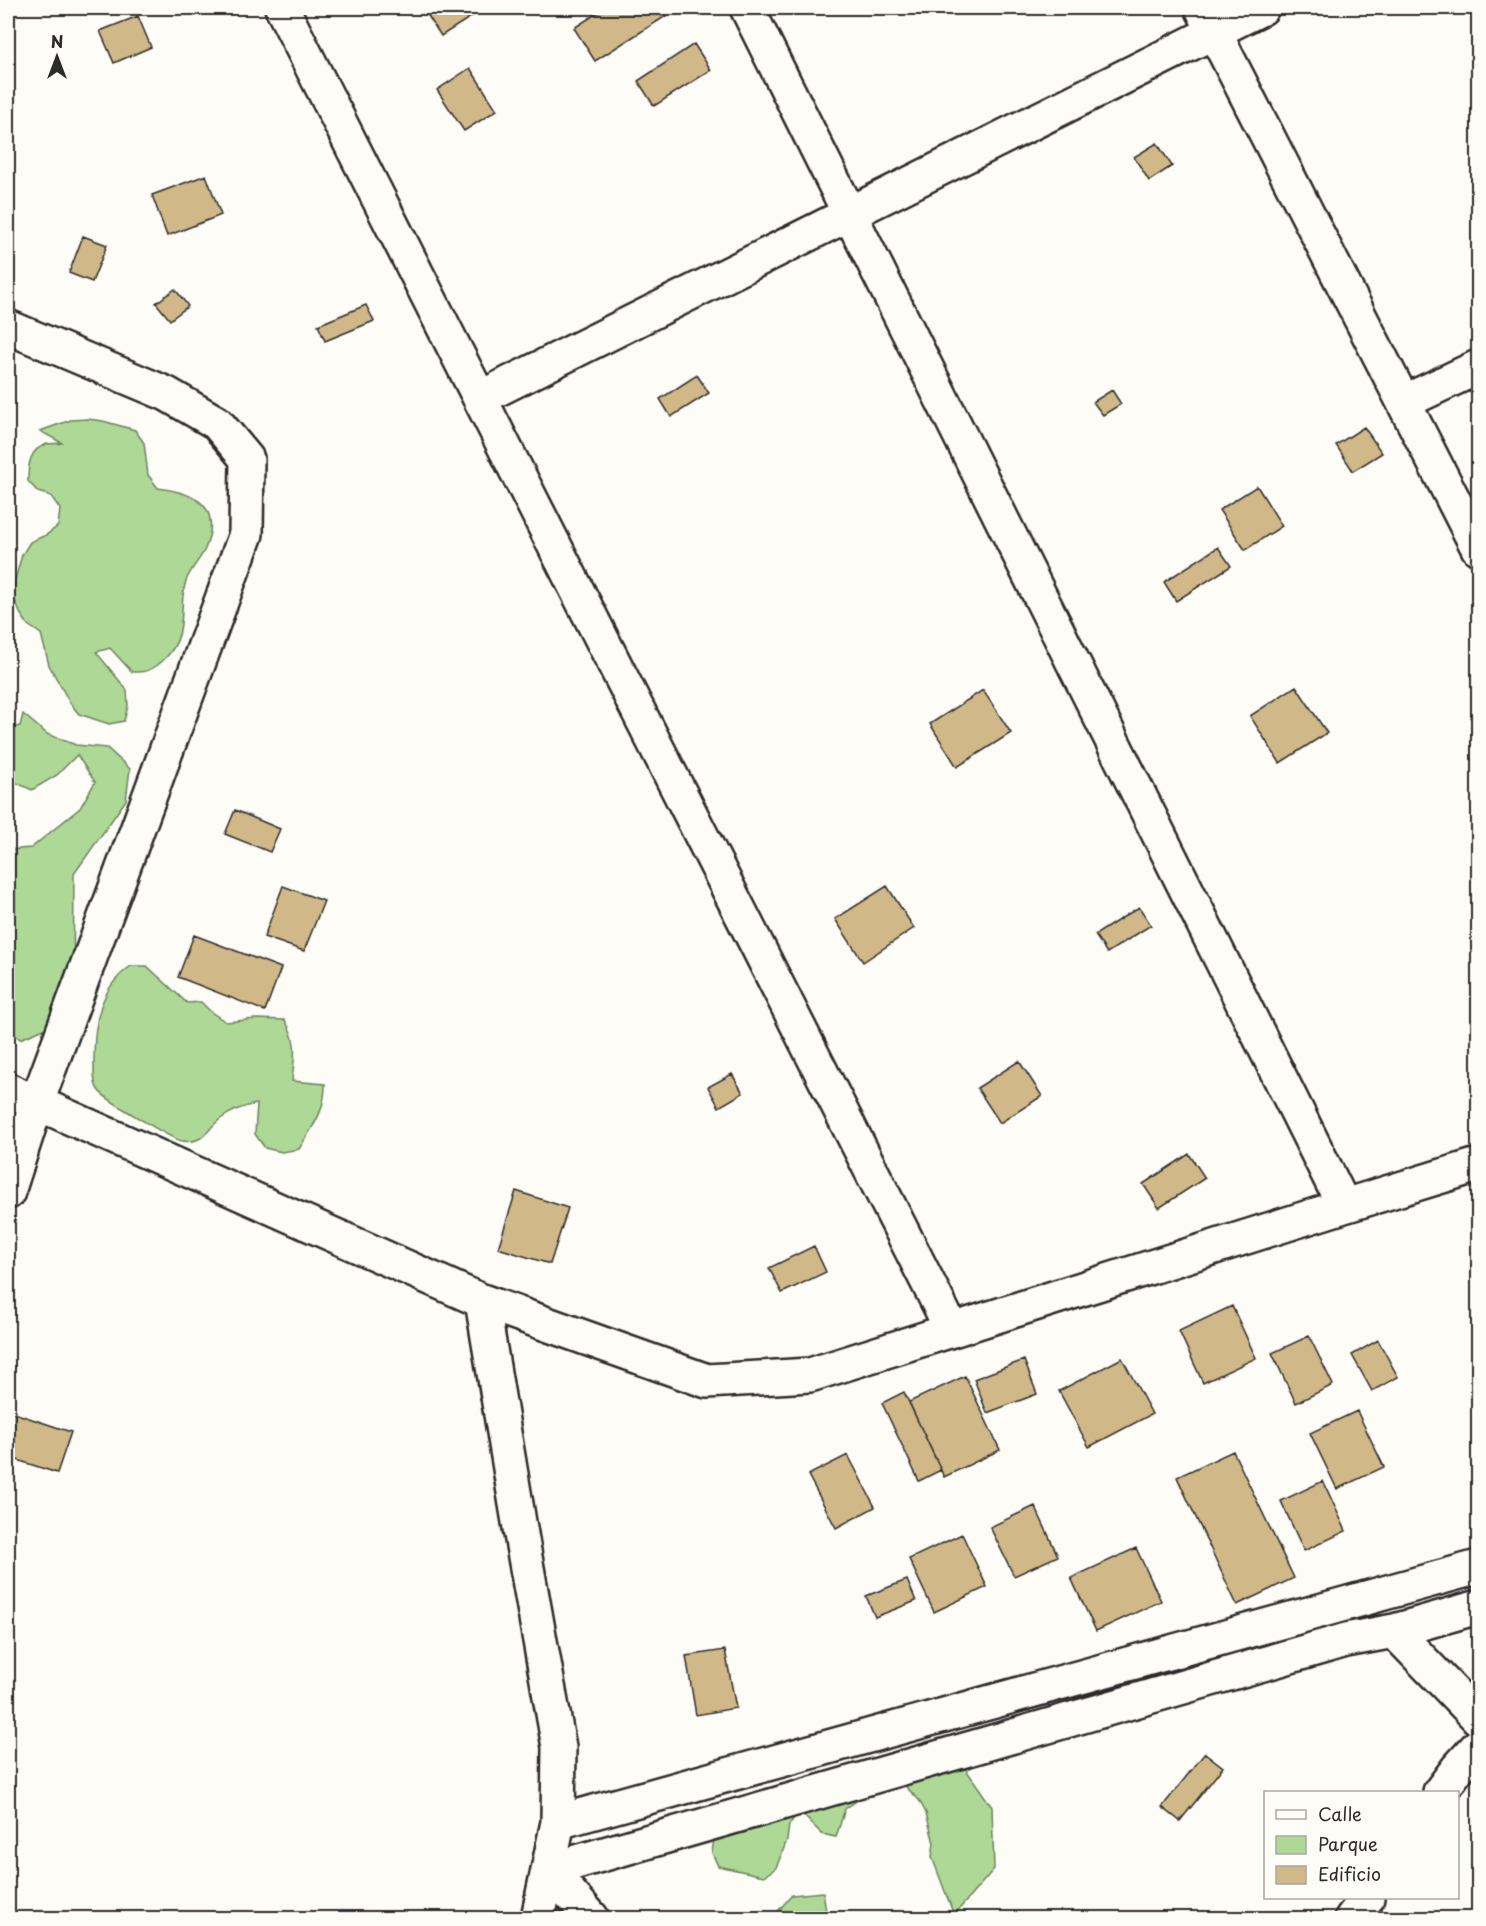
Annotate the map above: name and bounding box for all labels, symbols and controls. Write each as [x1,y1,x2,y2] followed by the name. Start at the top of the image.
[27,27,87,87] north arrow
[51,29,63,53] text: N
[1264,1791,1459,1899] legend
[1318,1800,1362,1827] text: Calle
[1318,1830,1378,1857] text: Parque
[1318,1860,1381,1887] text: Edificio

